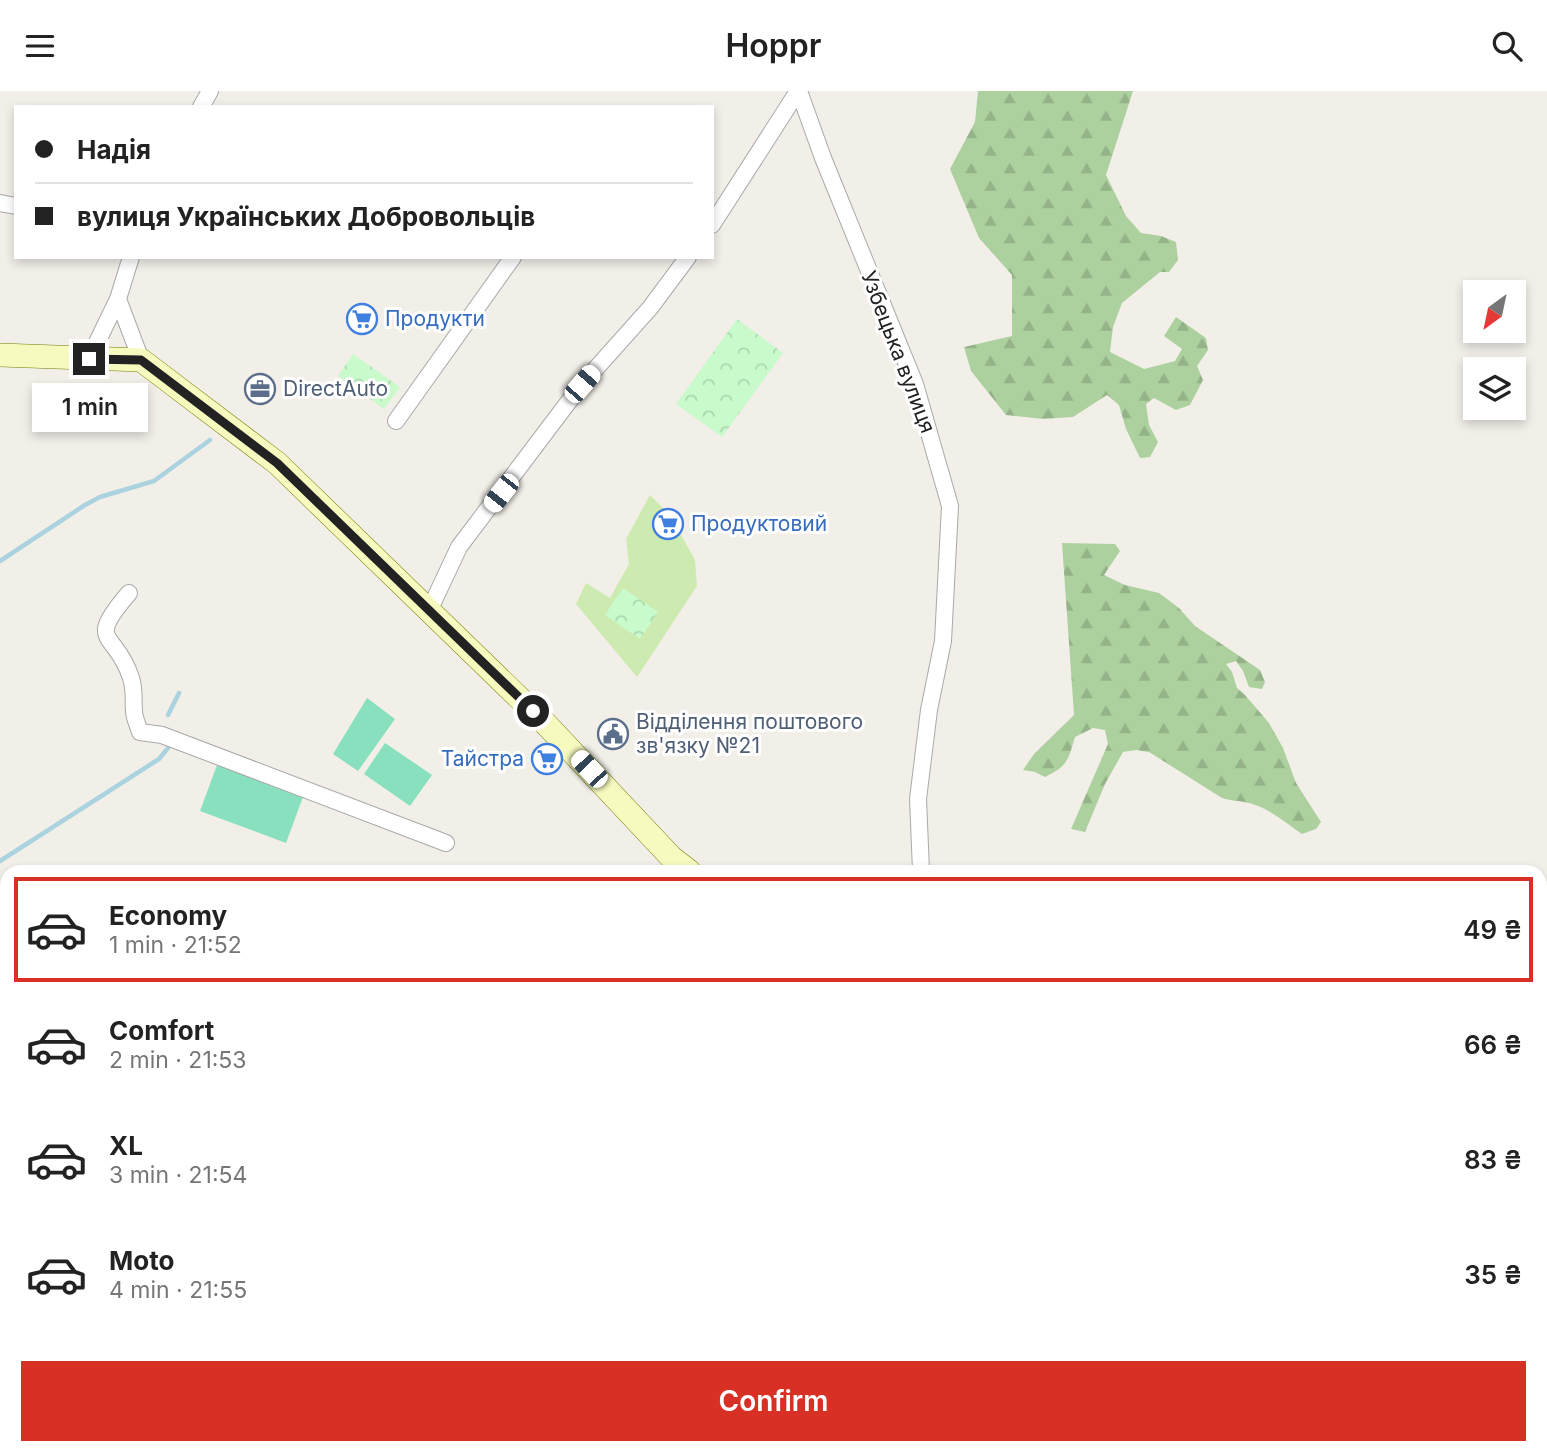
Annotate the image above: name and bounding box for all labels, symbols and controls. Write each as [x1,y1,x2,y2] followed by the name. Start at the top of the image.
[726,26,821,65] text: Hoppr
[21,27,59,65] icon: menu
[1488,27,1526,65] icon: search
[77,134,151,165] text: Надія
[77,201,535,232] text: вулиця Українських Добровольців
[856,267,941,436] street label: Узбецька вулиця
[1463,280,1526,343] north arrow
[1463,280,1526,420] map controls
[345,302,379,336] supermarket icon: Продукти
[385,306,485,331] place label: Продукти
[73,343,105,375] route end
[1463,357,1526,420] button: layers
[561,361,604,407] car
[243,372,277,406] office icon: DirectAuto
[283,376,388,401] place label: DirectAuto
[31,383,147,433] callout: 1 min
[62,393,118,421] text: 1 min
[480,470,523,516] car
[651,507,685,541] supermarket icon: Продуктовий
[691,511,827,536] place label: Продуктовий
[517,695,549,727] route start
[636,709,863,758] place label: Відділення поштового зв'язку №21
[596,717,630,751] public building icon: Відділення поштового зв'язку №21
[530,742,564,776] supermarket icon: Тайстра
[441,746,524,771] place label: Тайстра
[567,746,612,792] car
[25,898,88,961] icon: car
[109,900,227,931] text: Economy
[1463,914,1522,945] text: 49 ₴
[109,931,242,959] text: 1 min · 21:52
[25,1013,88,1076] icon: car
[109,1015,214,1046] text: Comfort
[1464,1029,1522,1060] text: 66 ₴
[109,1046,247,1074] text: 2 min · 21:53
[25,1128,88,1191] icon: car
[109,1130,143,1161] text: XL
[1464,1144,1522,1175] text: 83 ₴
[109,1161,247,1189] text: 3 min · 21:54
[25,1243,88,1306] icon: car
[109,1245,174,1276] text: Moto
[1464,1259,1522,1290] text: 35 ₴
[109,1276,247,1304] text: 4 min · 21:55
[21,1361,1526,1441] button: Confirm

